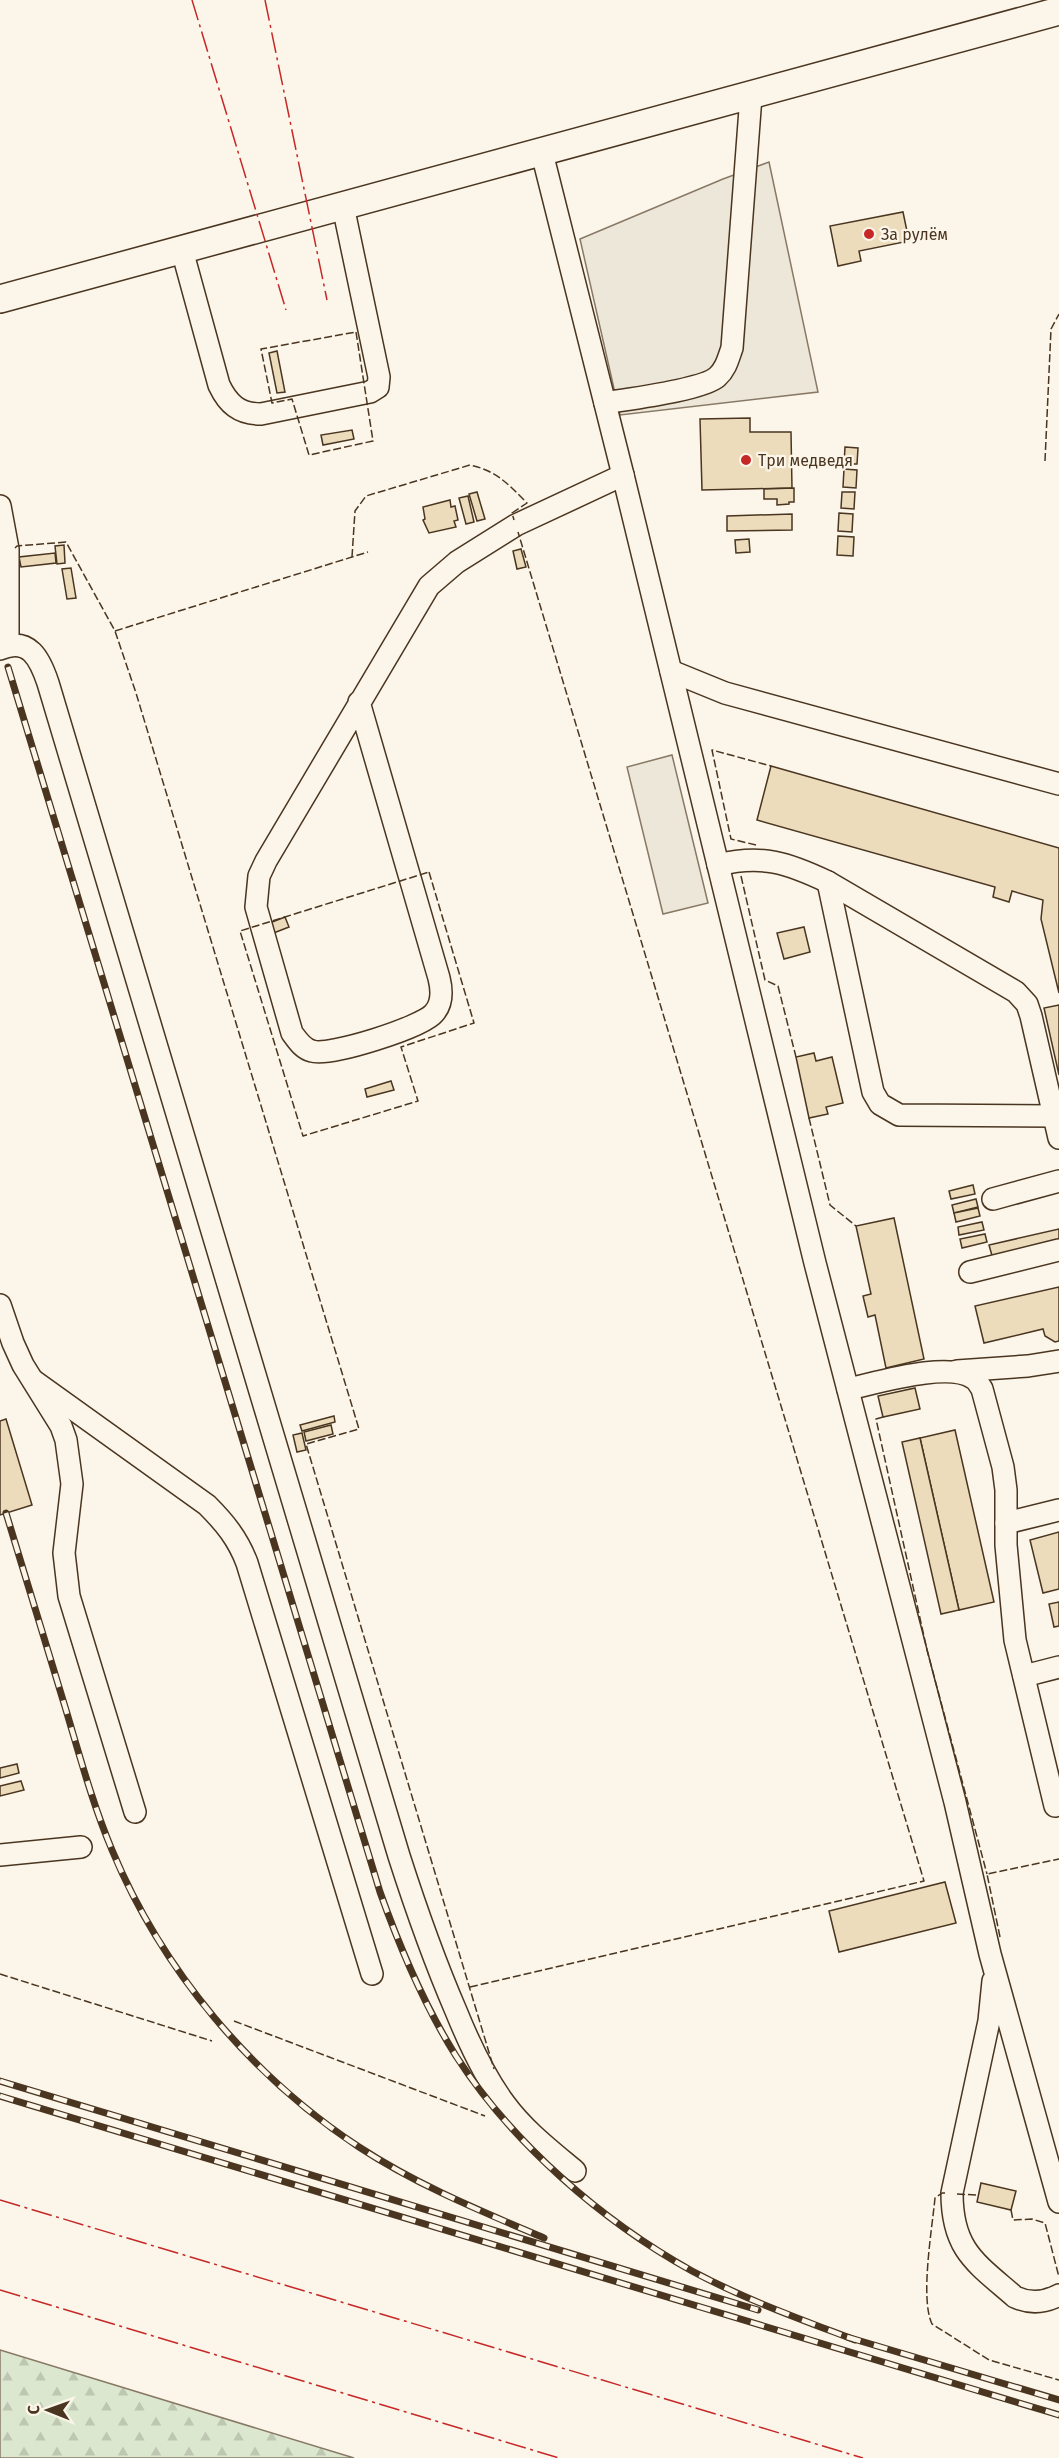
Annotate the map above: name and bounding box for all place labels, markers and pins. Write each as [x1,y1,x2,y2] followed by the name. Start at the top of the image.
[881,225,948,244] place label: За рулём
[862,227,876,241] marker: За рулём
[758,451,853,470] place label: Три медведя
[739,453,753,467] marker: Три медведя

